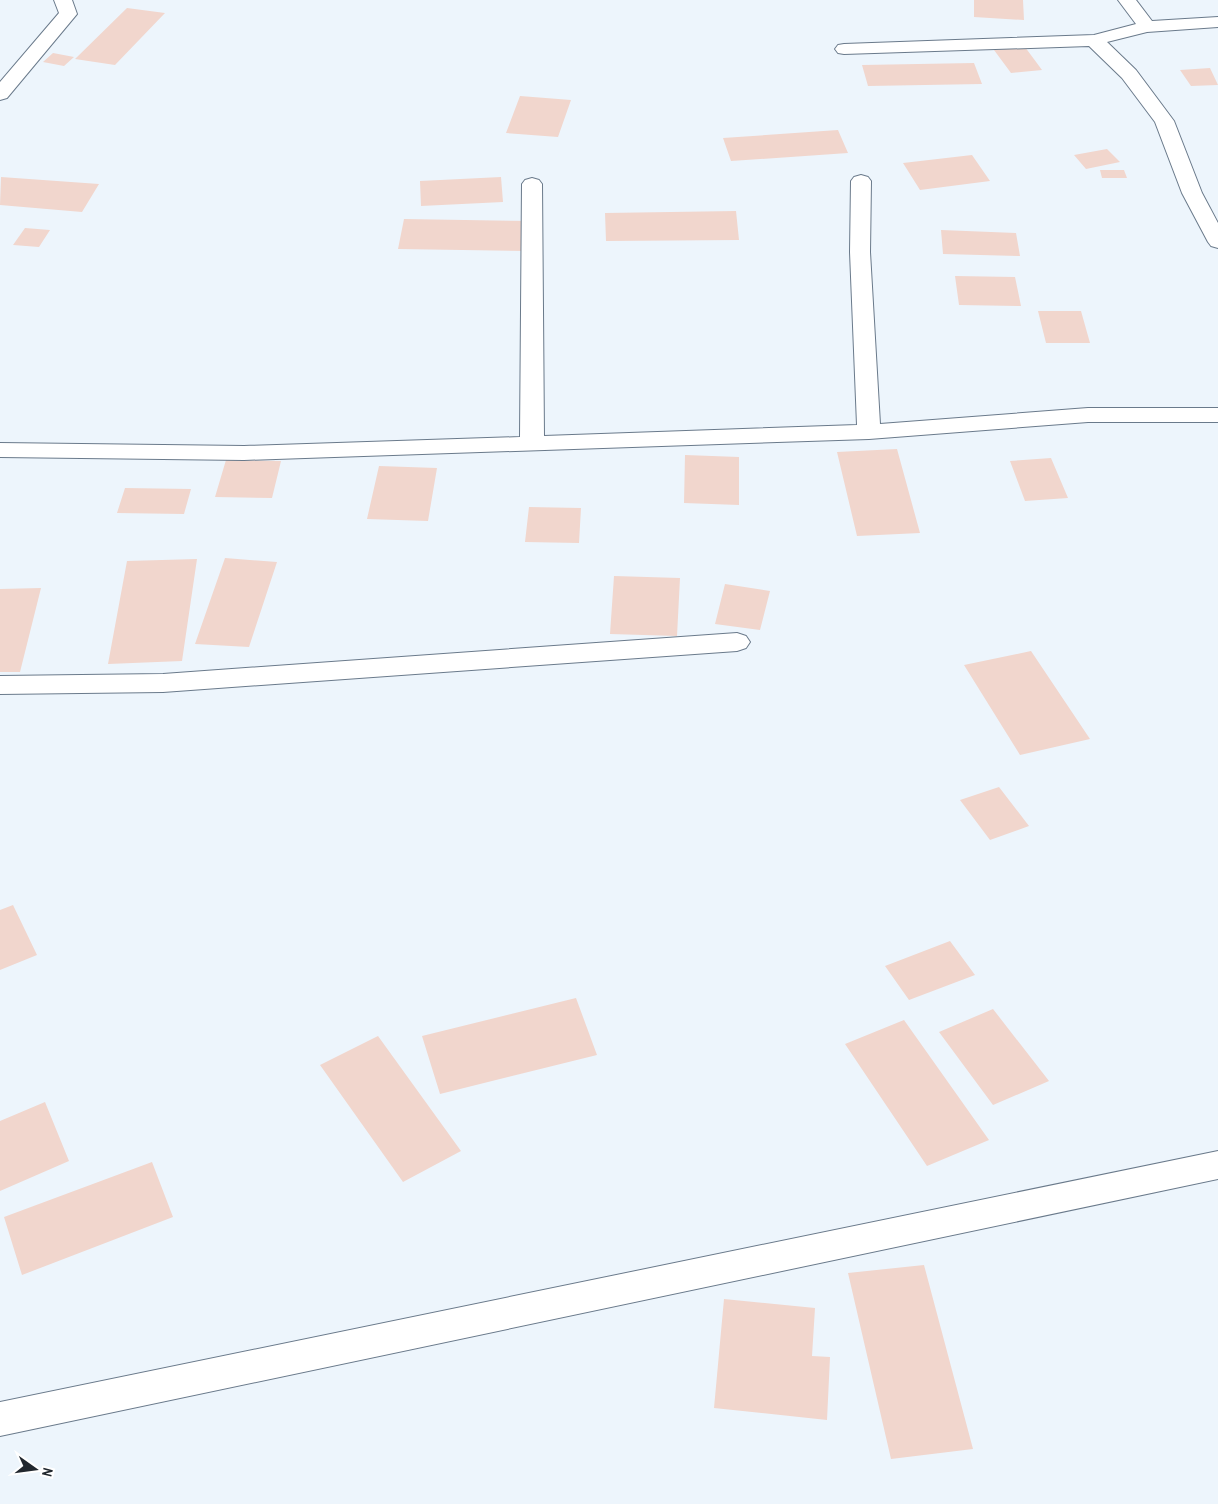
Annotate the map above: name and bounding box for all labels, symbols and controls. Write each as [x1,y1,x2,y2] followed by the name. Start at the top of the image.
[10,1444,60,1494] north arrow
[38,1466,57,1478] text: N

